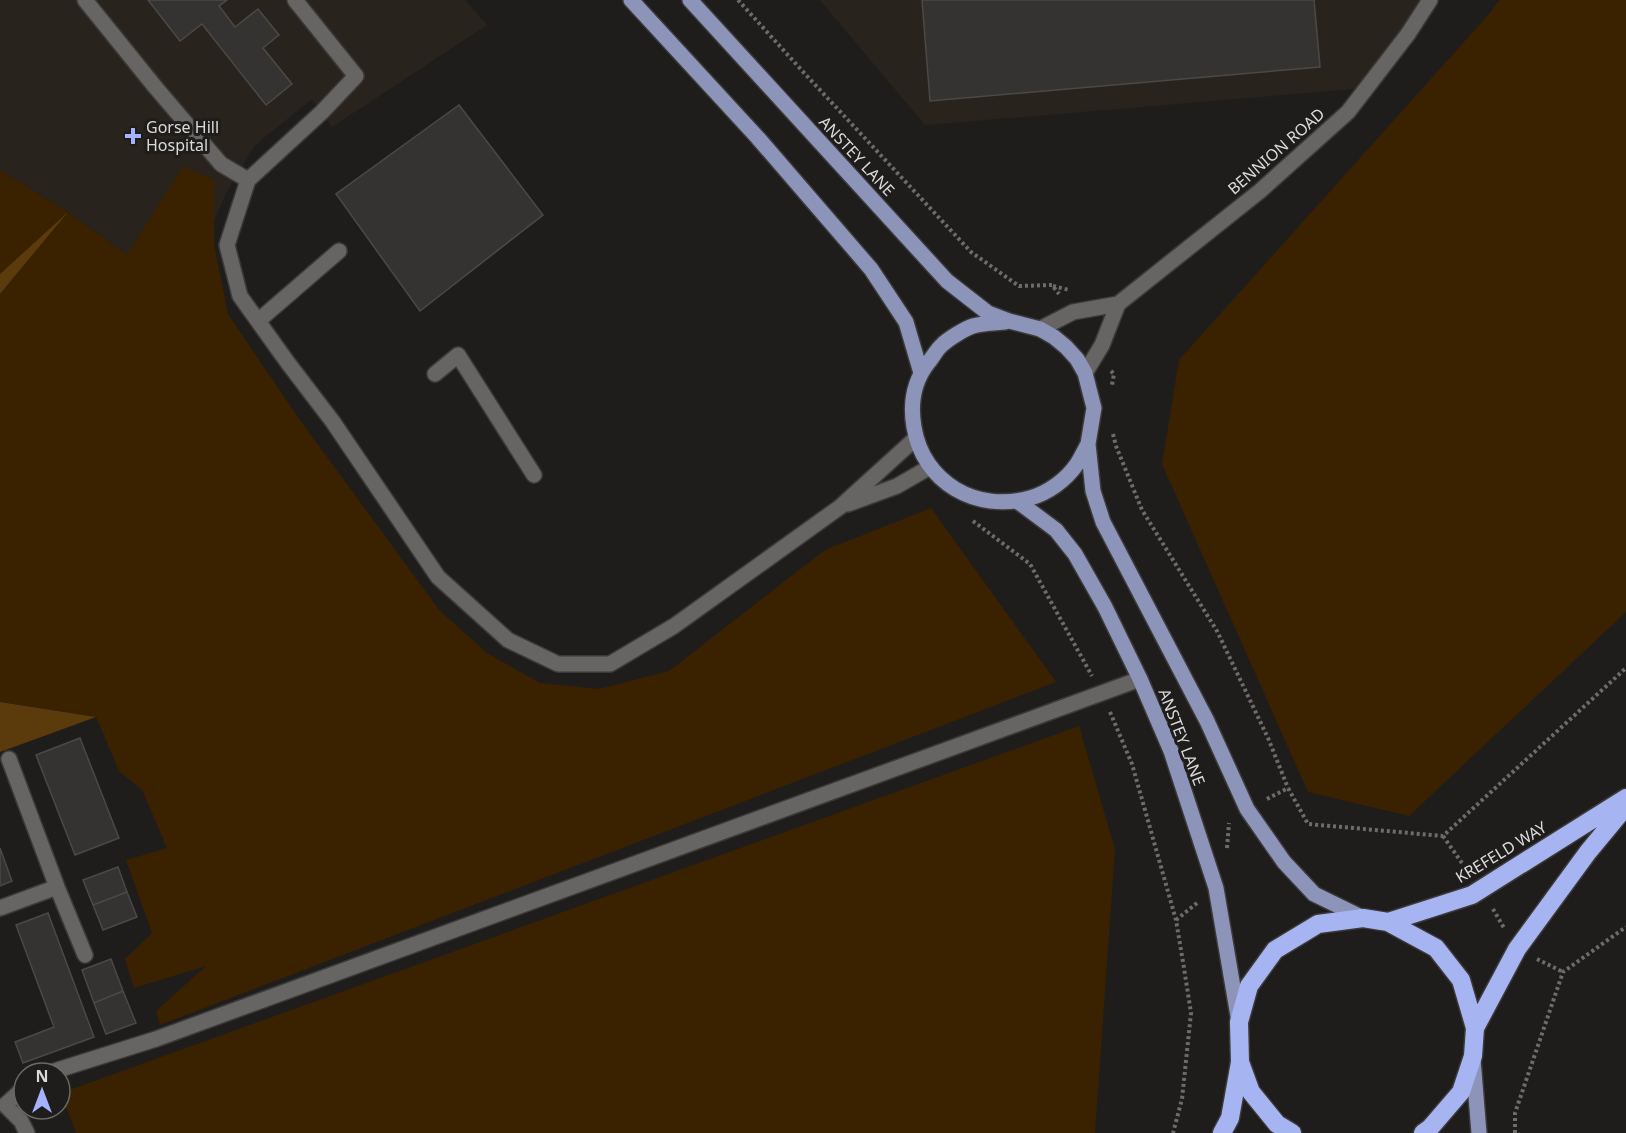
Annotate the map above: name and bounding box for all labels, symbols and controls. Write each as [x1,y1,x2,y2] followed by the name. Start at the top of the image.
[1223,103,1329,199] street label: BENNION ROAD
[814,111,900,201] street label: ANSTEY LANE
[146,116,219,156] place label: Gorse Hill Hospital
[124,127,142,145] marker: Gorse Hill Hospital
[1153,686,1211,788] street label: ANSTEY LANE
[1451,816,1551,888] street label: KREFELD WAY
[12,1061,72,1121] north arrow
[35,1065,49,1087] text: N

